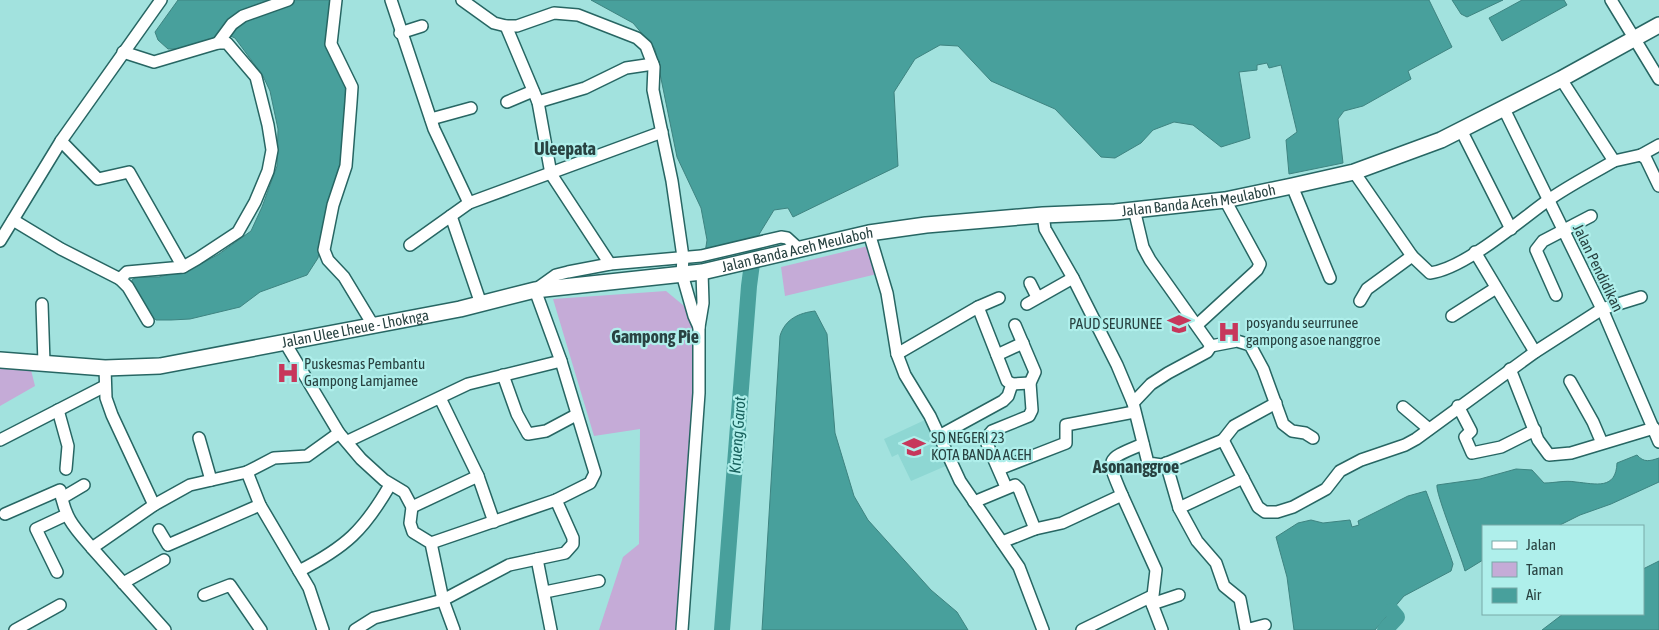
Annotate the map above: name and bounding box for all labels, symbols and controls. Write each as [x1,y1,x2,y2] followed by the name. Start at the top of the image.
[534,138,596,159] district label: Uleepata
[1121,181,1277,219] street label: Jalan Banda Aceh Meulaboh
[1570,221,1627,314] street label: Jalan Pendidikan
[720,224,874,275] street label: Jalan Banda Aceh Meulaboh
[280,306,430,351] street label: Jalan Ulee Lheue - Lhoknga
[1166,311,1192,337] school or university icon: PAUD SEURUNEE
[1246,314,1381,348] place label: posyandu seurrunee gampong asoe nanggroe
[1069,315,1163,332] place label: PAUD SEURUNEE
[1216,319,1242,345] hospital icon: posyandu seurrunee gampong asoe nanggroe
[611,326,699,347] district label: Gampong Pie
[304,355,425,389] place label: Puskesmas Pembantu Gampong Lamjamee
[275,360,301,386] hospital icon: Puskesmas Pembantu Gampong Lamjamee
[725,395,750,474] water label: Krueng Garot
[931,429,1032,463] place label: SD NEGERI 23 KOTA BANDA ACEH
[901,434,927,460] school or university icon: SD NEGERI 23 KOTA BANDA ACEH
[1092,456,1179,477] district label: Asonanggroe
[1482,525,1644,615] legend
[1526,536,1556,553] text: Jalan
[1526,561,1564,578] text: Taman
[1526,586,1542,603] text: Air

